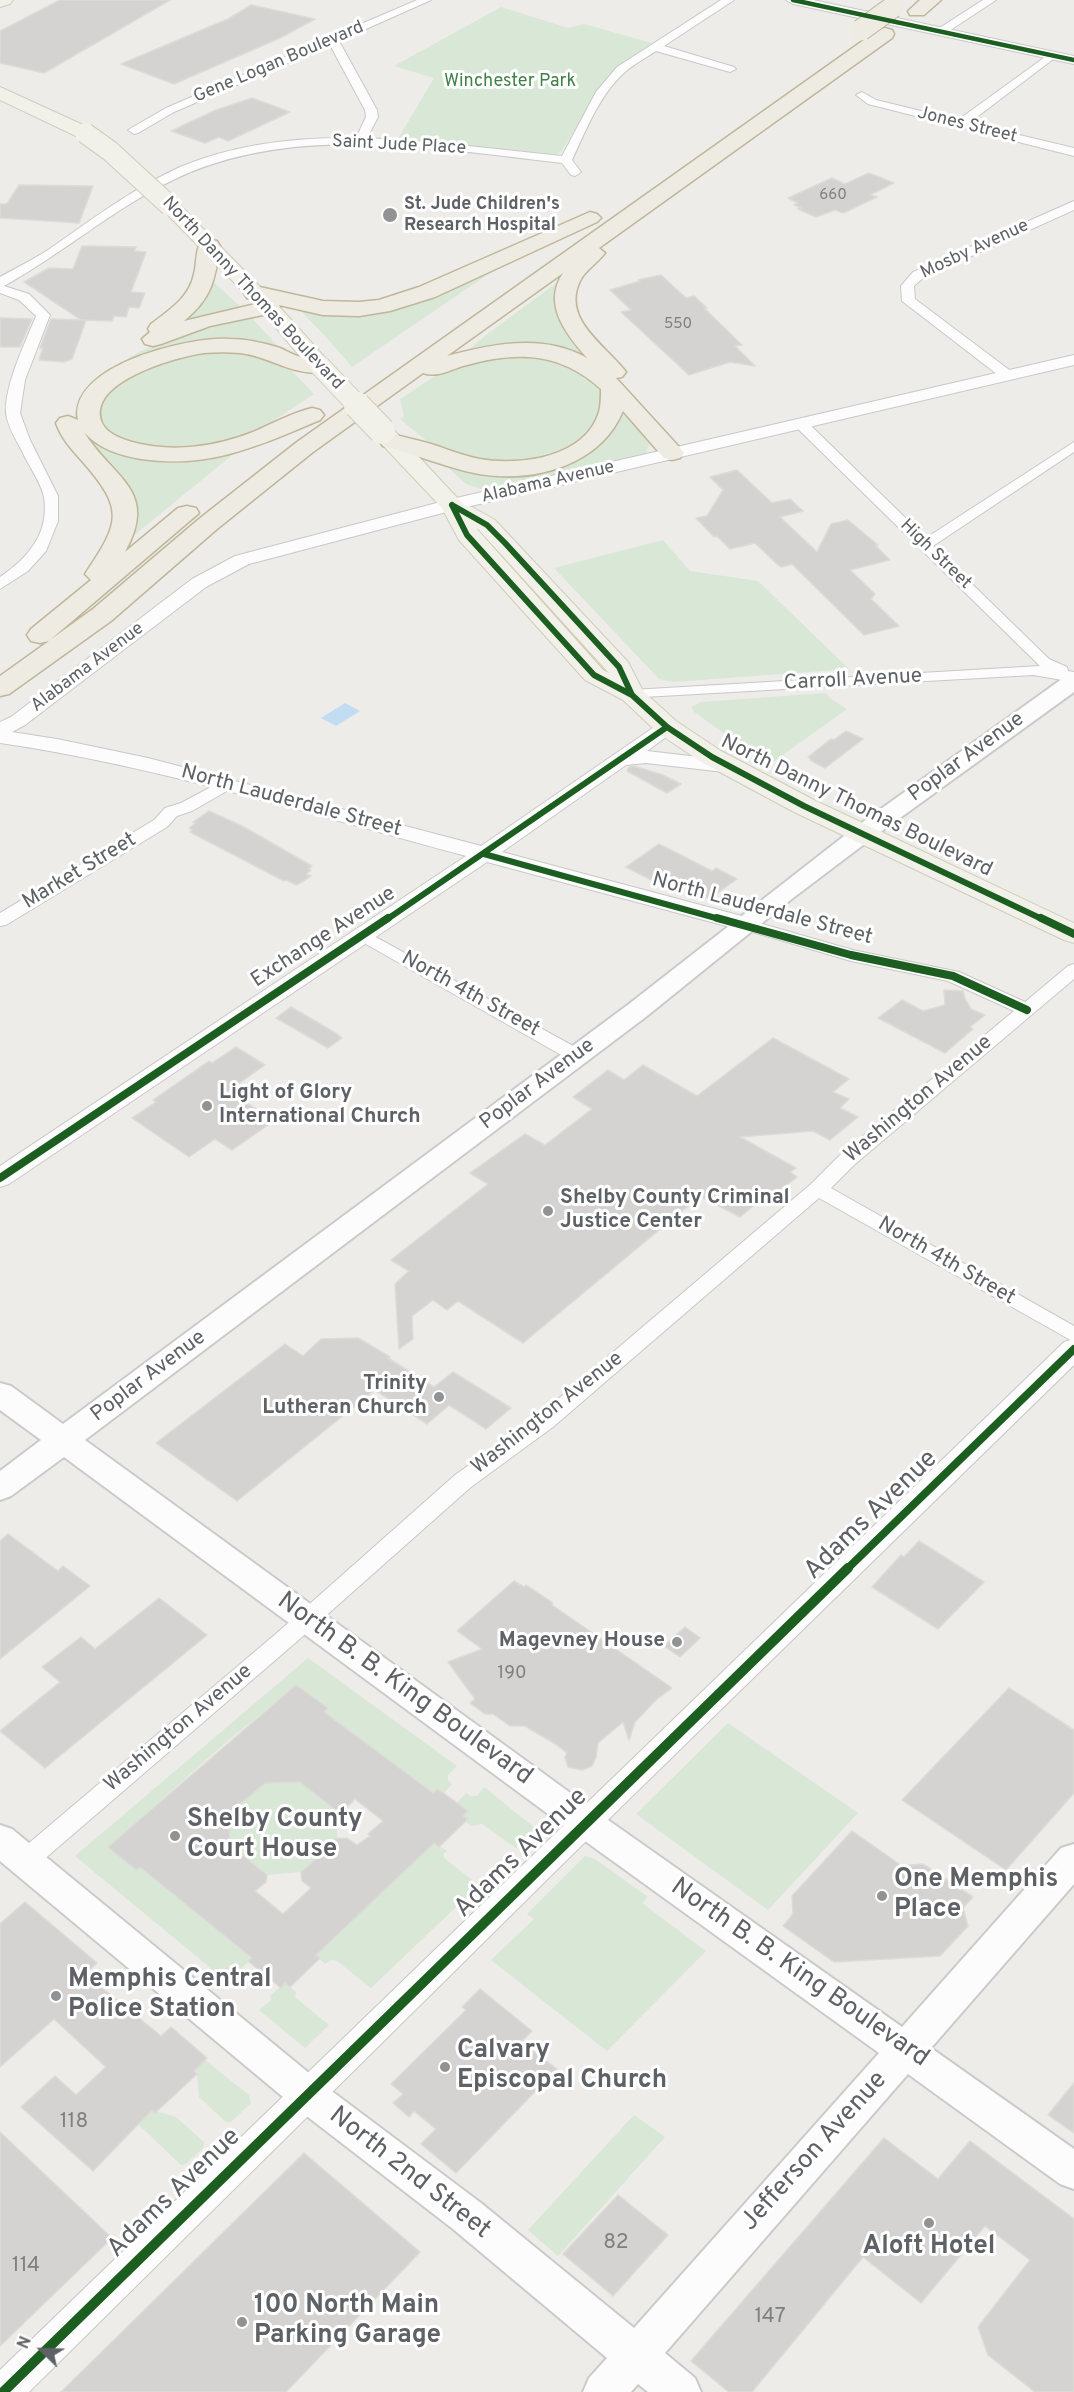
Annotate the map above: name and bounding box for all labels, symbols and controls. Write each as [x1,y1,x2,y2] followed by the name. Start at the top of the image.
[191,17,367,109] street label: Gene Logan Boulevard
[444,71,576,93] park label: Winchester Park
[915,103,1019,149] street label: Jones Street
[331,132,467,160] street label: Saint Jude Place
[819,187,847,205] house number: 660
[157,193,347,395] street label: North Danny Thomas Boulevard
[404,194,560,236] place label: St. Jude Children's Research Hospital
[381,206,399,224] marker: St. Jude Children's Research Hospital
[918,216,1032,284] street label: Mosby Avenue
[664,316,692,334] house number: 550
[479,457,617,509] street label: Alabama Avenue
[895,516,975,594] street label: High Street
[27,619,149,717] street label: Alabama Avenue
[783,665,923,697] street label: Carroll Avenue
[904,708,1030,808] street label: Poplar Avenue
[716,730,996,884] street label: North Danny Thomas Boulevard
[178,760,404,844] street label: North Lauderdale Street
[19,828,141,916] street label: Market Street
[649,868,875,952] street label: North Lauderdale Street
[247,882,401,994] street label: Exchange Avenue
[396,947,544,1043] street label: North 4th Street
[840,1031,998,1169] street label: Washington Avenue
[476,1034,600,1136] street label: Poplar Avenue
[219,1081,421,1131] place label: Light of Glory International Church
[200,1099,214,1113] marker: Light of Glory International Church
[560,1186,790,1236] place label: Shelby County Criminal Justice Center
[541,1204,555,1218] marker: Shelby County Criminal Justice Center
[873,1212,1019,1312] street label: North 4th Street
[87,1326,211,1428] street label: Poplar Avenue
[467,1347,629,1481] street label: Washington Avenue
[262,1372,427,1422] place label: Trinity Lutheran Church
[432,1390,446,1404] marker: Trinity Lutheran Church
[799,1445,945,1587] street label: Adams Avenue
[270,1587,538,1793] street label: North B. B. King Boulevard
[499,1629,665,1655] place label: Magevney House
[670,1635,684,1649] marker: Magevney House
[100,1660,258,1798] street label: Washington Avenue
[498,1663,526,1685] house number: 190
[449,1783,595,1925] street label: Adams Avenue
[187,1805,363,1866] place label: Shelby County Court House
[168,1829,182,1843] marker: Shelby County Court House
[894,1865,1058,1926] place label: One Memphis Place
[664,1873,934,2075] street label: North B. B. King Boulevard
[875,1889,889,1903] marker: One Memphis Place
[68,1965,271,2026] place label: Memphis Central Police Station
[49,1989,63,2003] marker: Memphis Central Police Station
[457,2036,667,2098] place label: Calvary Episcopal Church
[438,2060,452,2074] marker: Calvary Episcopal Church
[735,2066,895,2238] street label: Jefferson Avenue
[322,2101,496,2247] street label: North 2nd Street
[60,2110,88,2136] house number: 118
[102,2123,248,2265] street label: Adams Avenue
[922,2216,936,2230] marker: Aloft Hotel
[603,2231,629,2257] house number: 82
[863,2232,995,2264] place label: Aloft Hotel
[12,2254,40,2280] house number: 114
[254,2291,441,2352] place label: 100 North Main Parking Garage
[754,2305,786,2331] house number: 147
[235,2315,249,2329] marker: 100 North Main Parking Garage
[12,2320,72,2380] north arrow
[14,2334,37,2352] text: N

